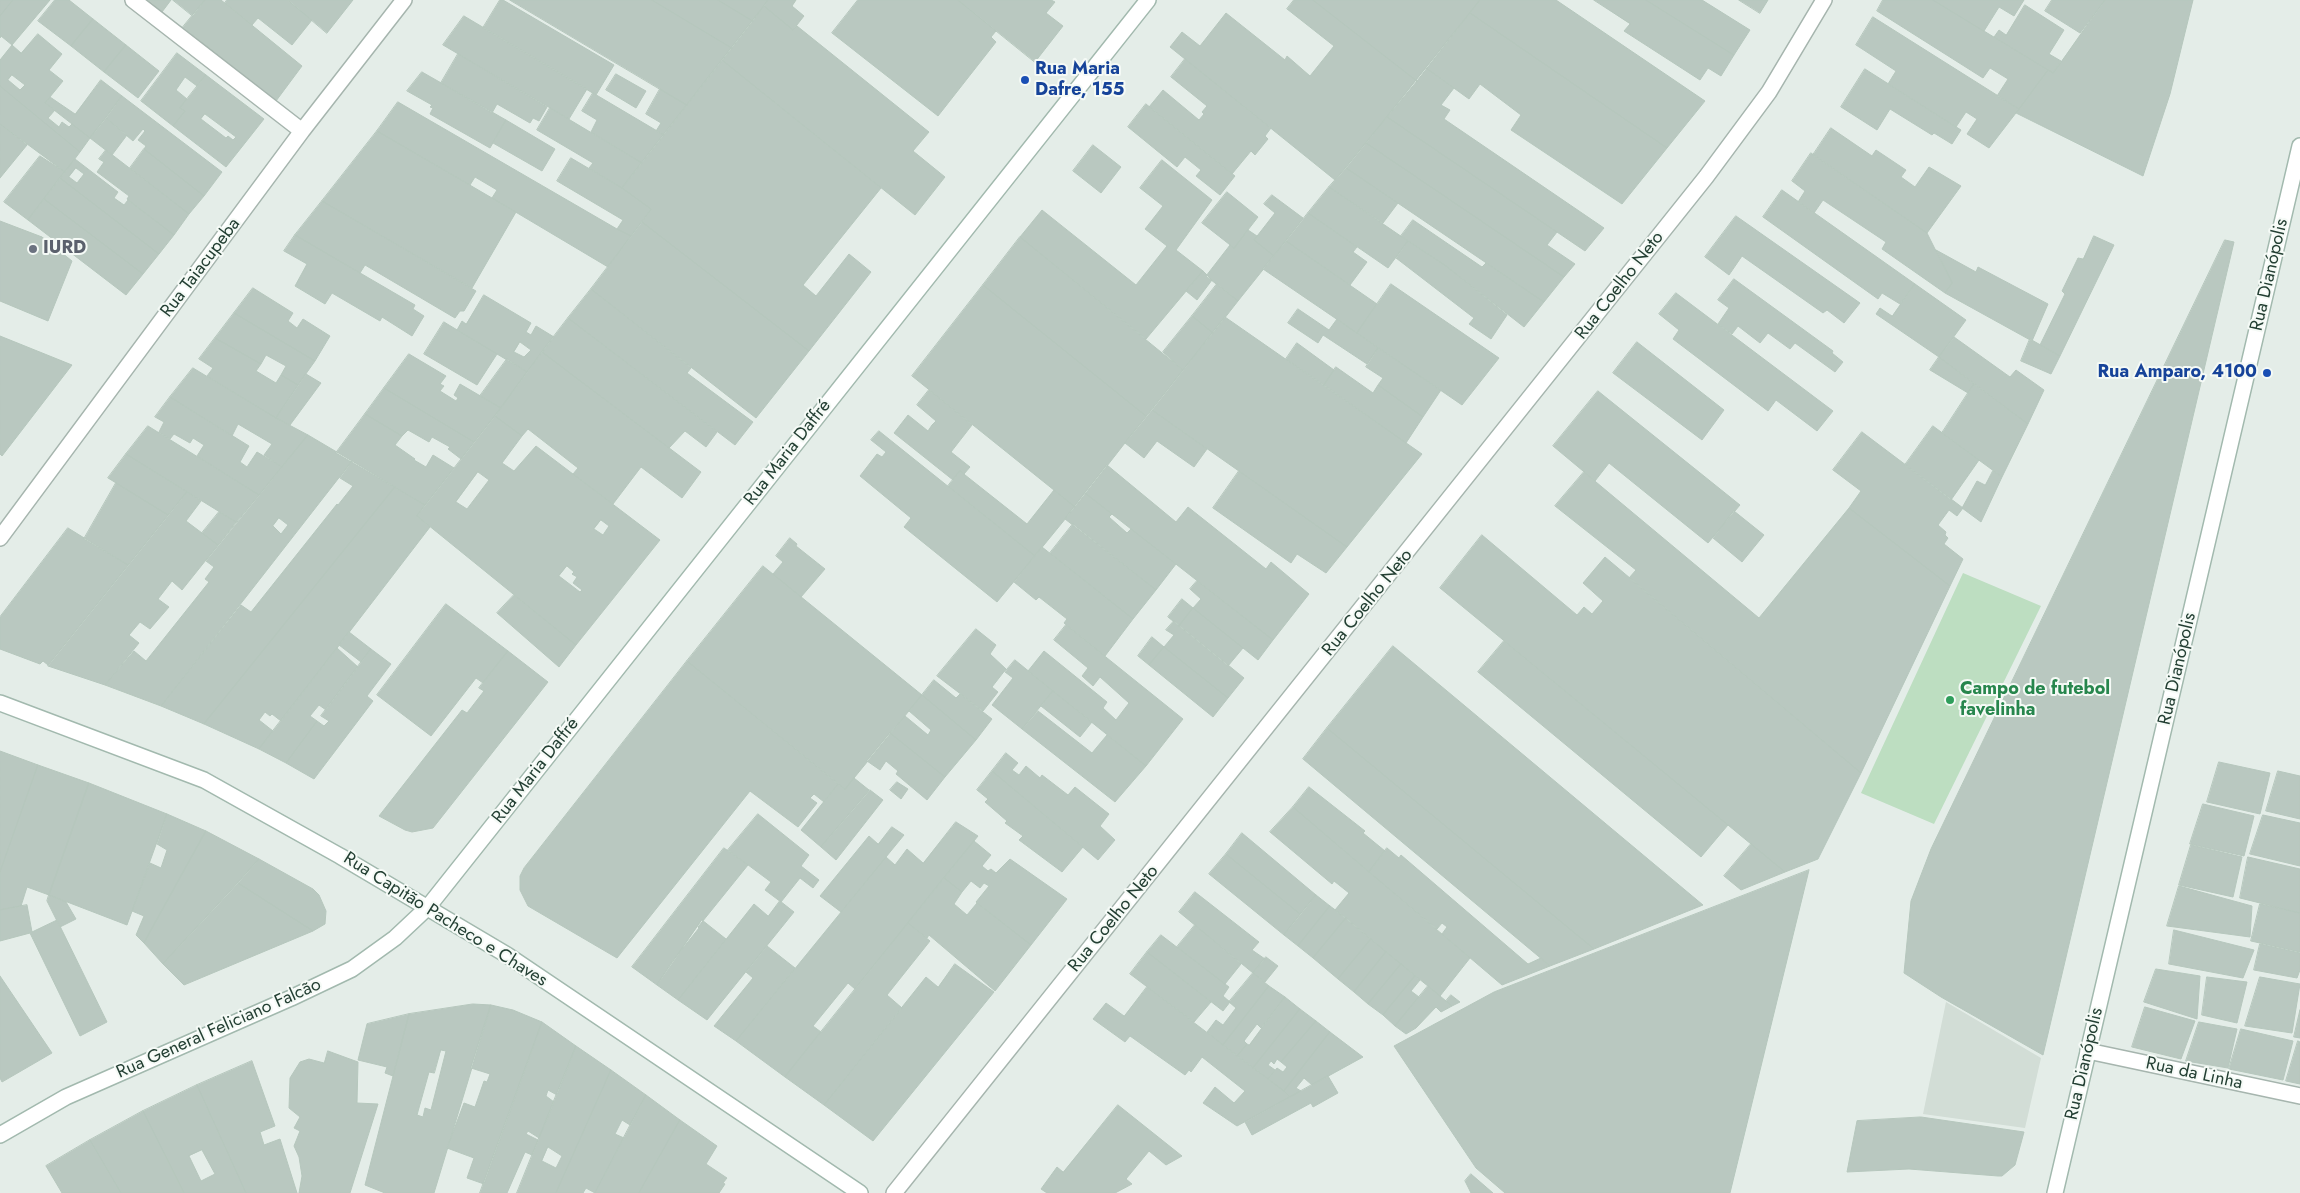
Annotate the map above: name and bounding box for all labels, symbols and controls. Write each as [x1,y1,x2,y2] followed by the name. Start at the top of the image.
[1035,59,1124,102] place label: Rua Maria Dafre, 155
[1019,74,1031,86] marker: Rua Maria Dafre, 155
[157,214,245,322] street label: Rua Taiacupeba
[2247,217,2293,333] street label: Rua Dianópolis
[1571,228,1669,344] street label: Rua Coelho Neto
[43,238,86,260] place label: IURD
[27,243,39,255] marker: IURD
[2097,362,2257,384] place label: Rua Amparo, 4100
[2261,367,2273,379] marker: Rua Amparo, 4100
[740,396,836,510] street label: Rua Maria Daffré
[1318,545,1418,661] street label: Rua Coelho Neto
[2155,611,2201,727] street label: Rua Dianópolis
[1960,679,2110,722] place label: Campo de futebol favelinha
[1944,694,1956,706] marker: Campo de futebol favelinha
[488,714,584,828] street label: Rua Maria Daffré
[339,848,551,992] street label: Rua Capitão Pacheco e Chaves
[1064,861,1164,977] street label: Rua Coelho Neto
[113,974,325,1084] street label: Rua General Feliciano Falcão
[2062,1006,2108,1122] street label: Rua Dianópolis
[2144,1053,2244,1095] street label: Rua da Linha

